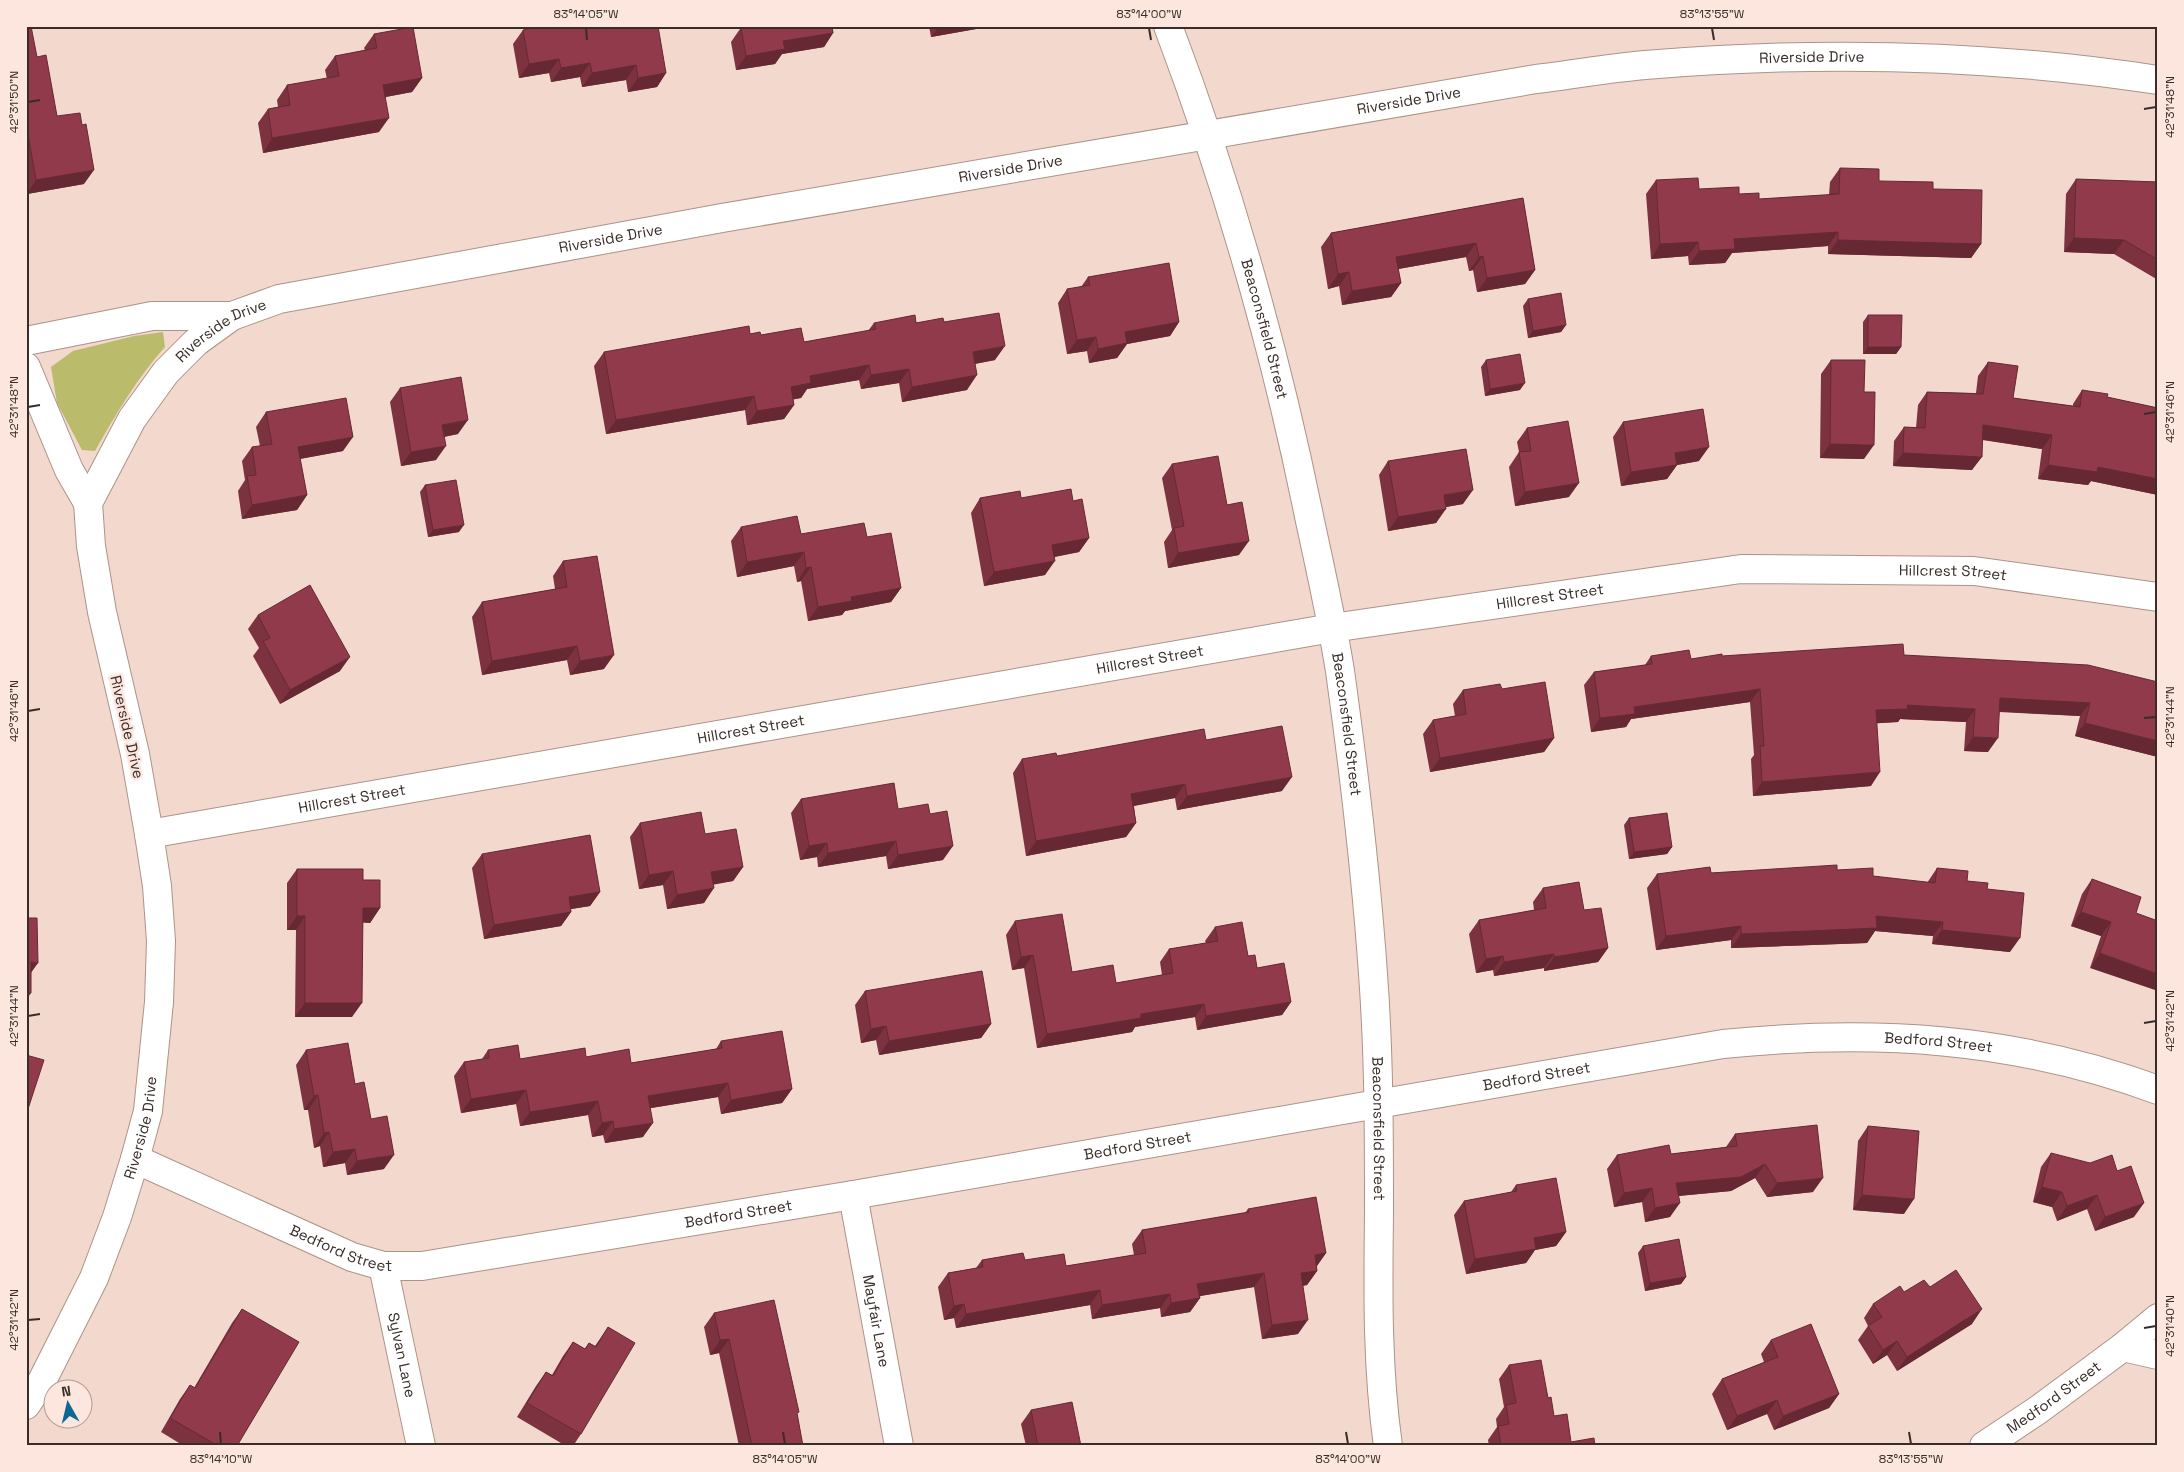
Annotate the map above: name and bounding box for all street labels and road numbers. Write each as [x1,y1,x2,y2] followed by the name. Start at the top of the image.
[1759,47,1865,67] street label: Riverside Drive
[1355,82,1462,118] street label: Riverside Drive
[957,150,1064,186] street label: Riverside Drive
[557,219,664,257] street label: Riverside Drive
[1237,256,1293,401] street label: Beaconsfield Street
[171,294,269,366] street label: Riverside Drive
[1899,560,2008,585] street label: Hillcrest Street
[1495,579,1605,613] street label: Hillcrest Street
[1095,641,1205,678] street label: Hillcrest Street
[1328,651,1366,797] street label: Beaconsfield Street
[106,673,149,780] street label: Riverside Drive
[696,710,806,747] street label: Hillcrest Street
[297,779,407,817] street label: Hillcrest Street
[1884,1028,1994,1056] street label: Bedford Street
[1368,1056,1389,1201] street label: Beaconsfield Street
[1481,1057,1592,1095] street label: Bedford Street
[119,1075,160,1182] street label: Riverside Drive
[1082,1126,1193,1164] street label: Bedford Street
[683,1195,794,1232] street label: Bedford Street
[287,1220,392,1275] street label: Bedford Street
[859,1273,894,1369] street label: Mayfair Lane
[384,1311,421,1399] street label: Sylvan Lane
[2003,1357,2105,1437] street label: Medford Street

